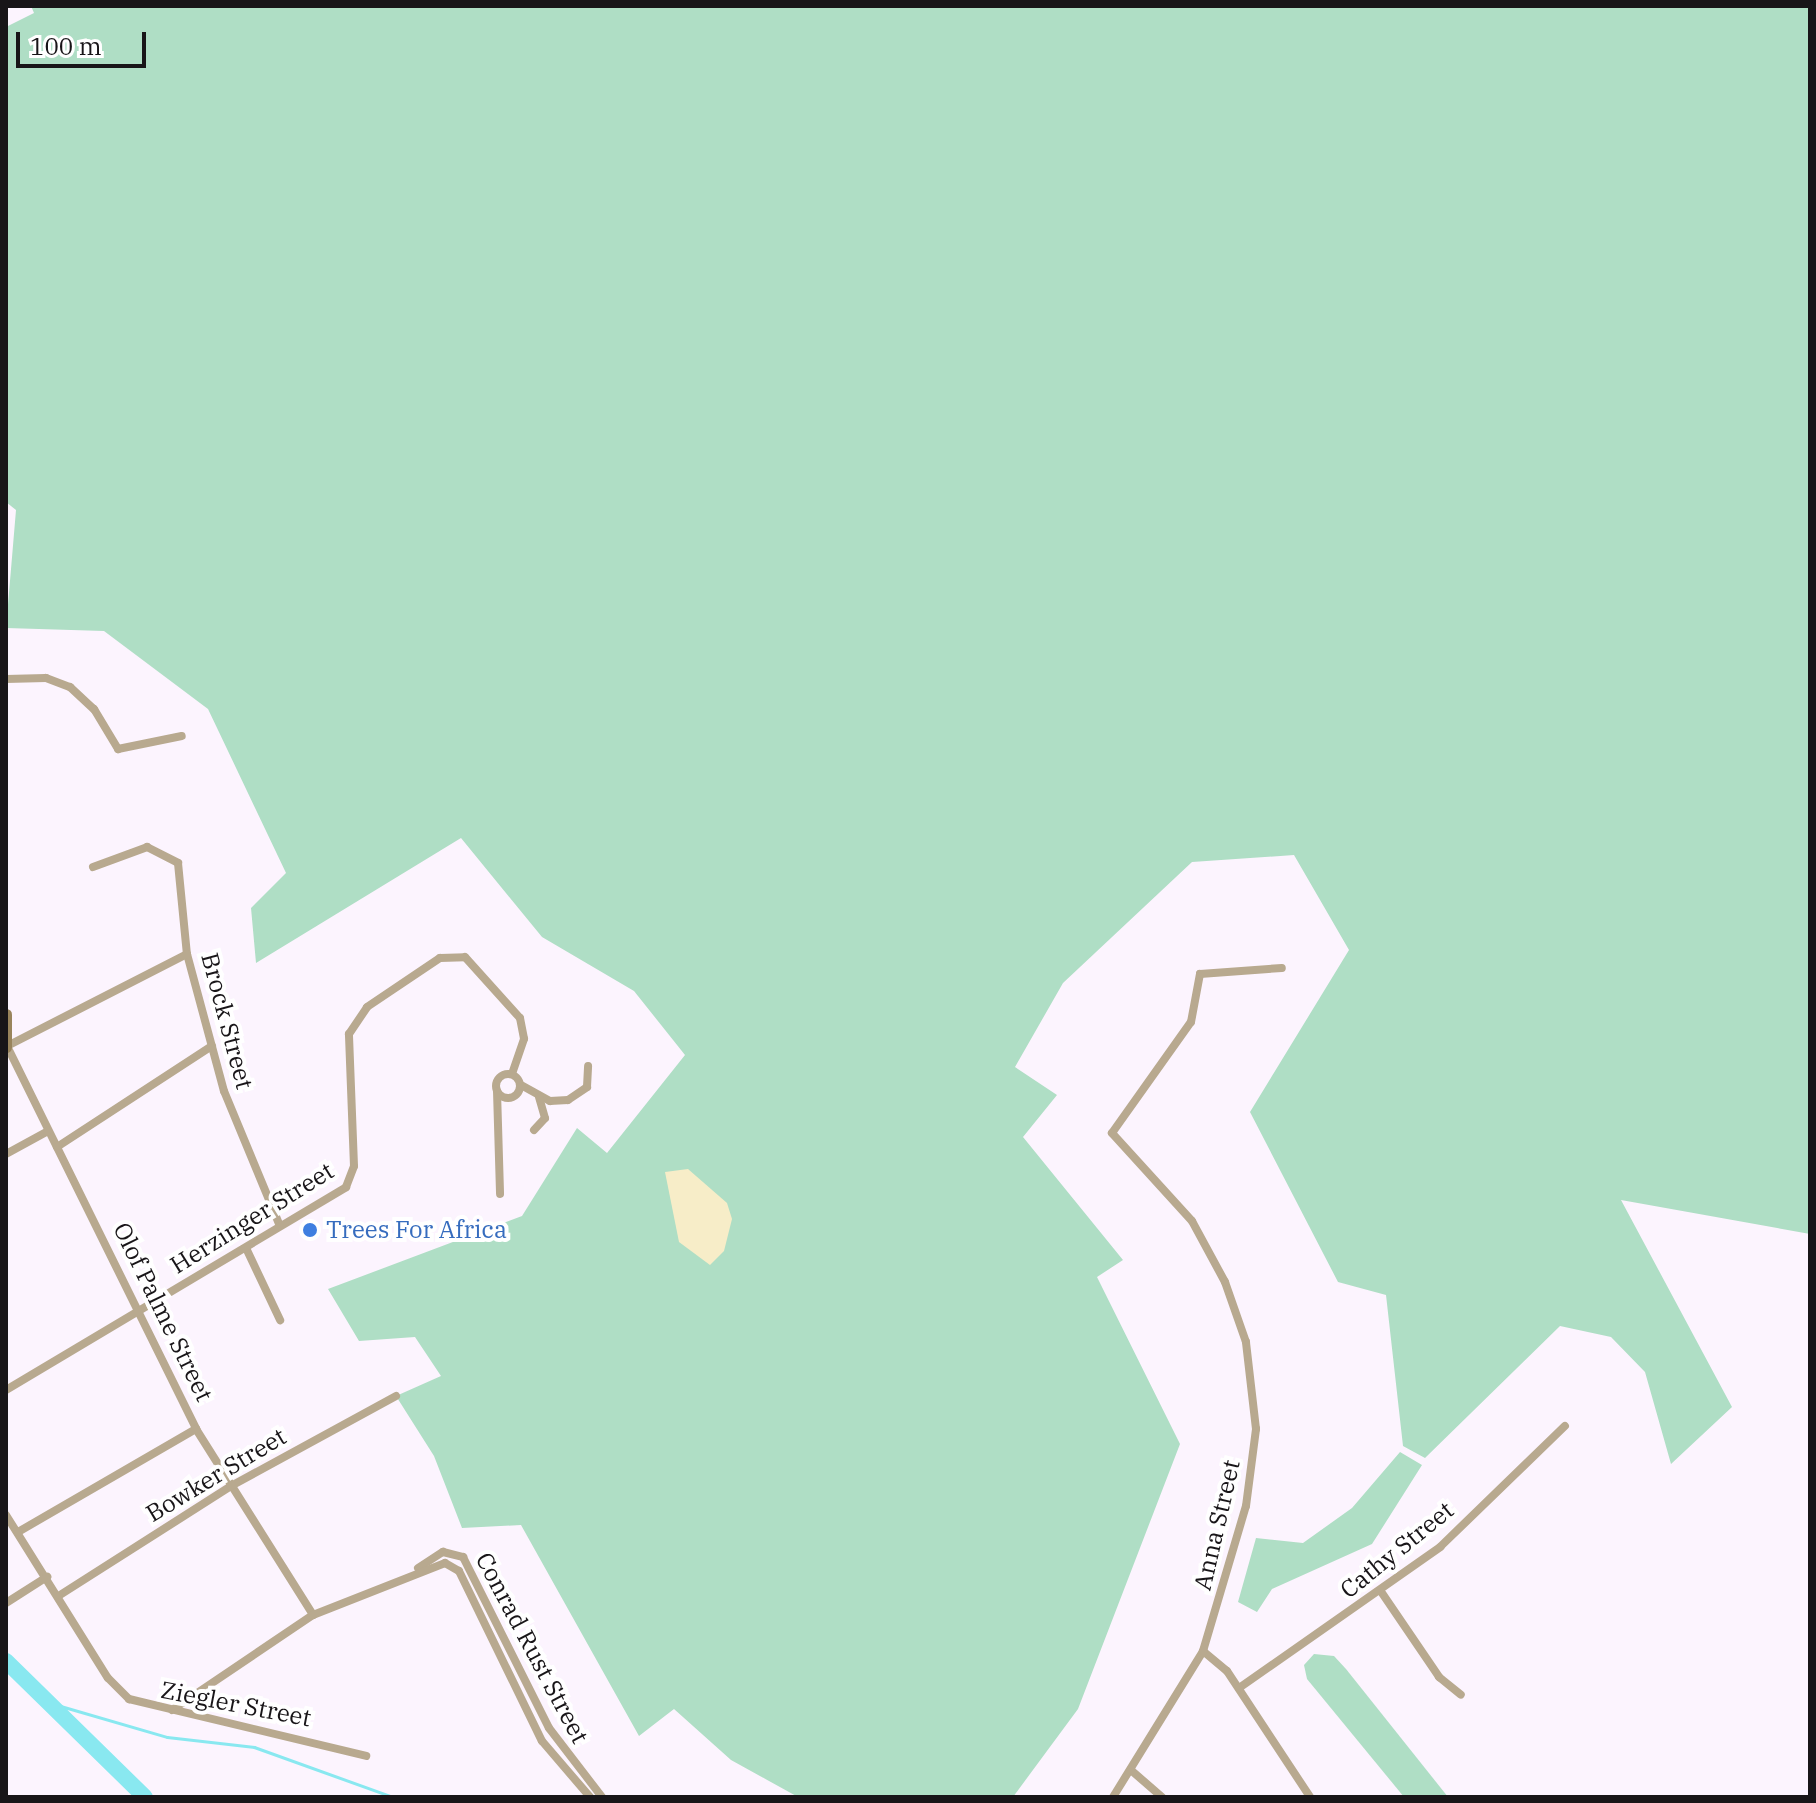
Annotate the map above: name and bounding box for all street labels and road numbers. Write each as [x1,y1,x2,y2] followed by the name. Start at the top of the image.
[195,950,259,1092] street label: Brock Street
[165,1156,339,1280] street label: Herzinger Street
[107,1218,219,1406] street label: Olof Palme Street
[141,1422,291,1528] street label: Bowker Street
[1188,1457,1246,1593] street label: Anna Street
[1335,1496,1459,1604] street label: Cathy Street
[470,1548,594,1748] street label: Conrad Rust Street
[158,1675,314,1733] street label: Ziegler Street

